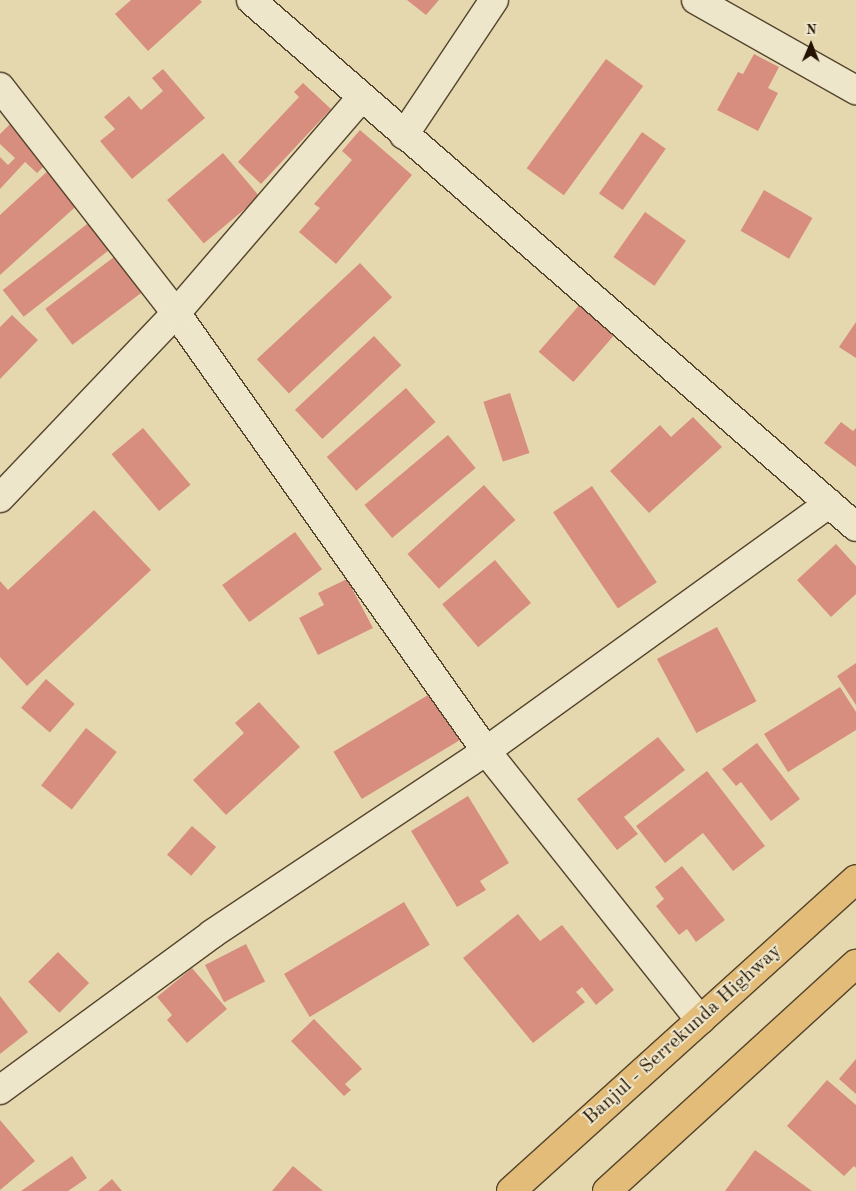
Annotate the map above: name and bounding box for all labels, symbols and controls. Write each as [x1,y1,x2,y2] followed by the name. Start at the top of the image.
[786,20,836,70] north arrow
[806,23,817,37] text: N
[579,940,787,1130] street label: Banjul - Serrekunda Highway

